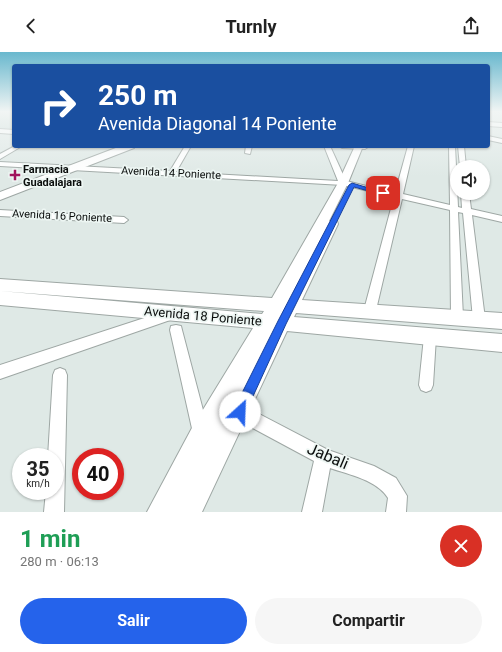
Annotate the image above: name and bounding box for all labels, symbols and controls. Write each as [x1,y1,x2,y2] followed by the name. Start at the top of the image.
[20,15,42,37] icon: back
[460,15,482,37] icon: share
[225,16,277,37] text: Turnly
[98,79,177,112] text: 250 m
[32,80,84,132] icon: right
[98,113,337,134] text: Avenida Diagonal 14 Poniente
[450,160,490,200] map controls
[450,160,490,200] button: sound
[23,163,82,189] place label: Farmacia Guadalajara
[121,164,221,182] street label: Avenida 14 Poniente
[10,170,20,180] marker: Farmacia Guadalajara
[366,176,400,210] pin
[372,182,394,204] icon: arrive
[12,207,112,225] street label: Avenida 16 Poniente
[143,303,263,329] street label: Avenida 18 Poniente
[219,391,261,433] position arrow
[304,439,352,473] street label: Jabali
[72,448,124,500] speed limit sign: 40
[27,457,49,481] text: 35
[26,478,50,489] text: km/h
[20,525,80,553] text: 1 min
[440,525,482,567] button: close
[20,554,99,569] text: 280 m · 06:13
[20,598,247,644] button: Salir
[255,598,482,644] button: Compartir

